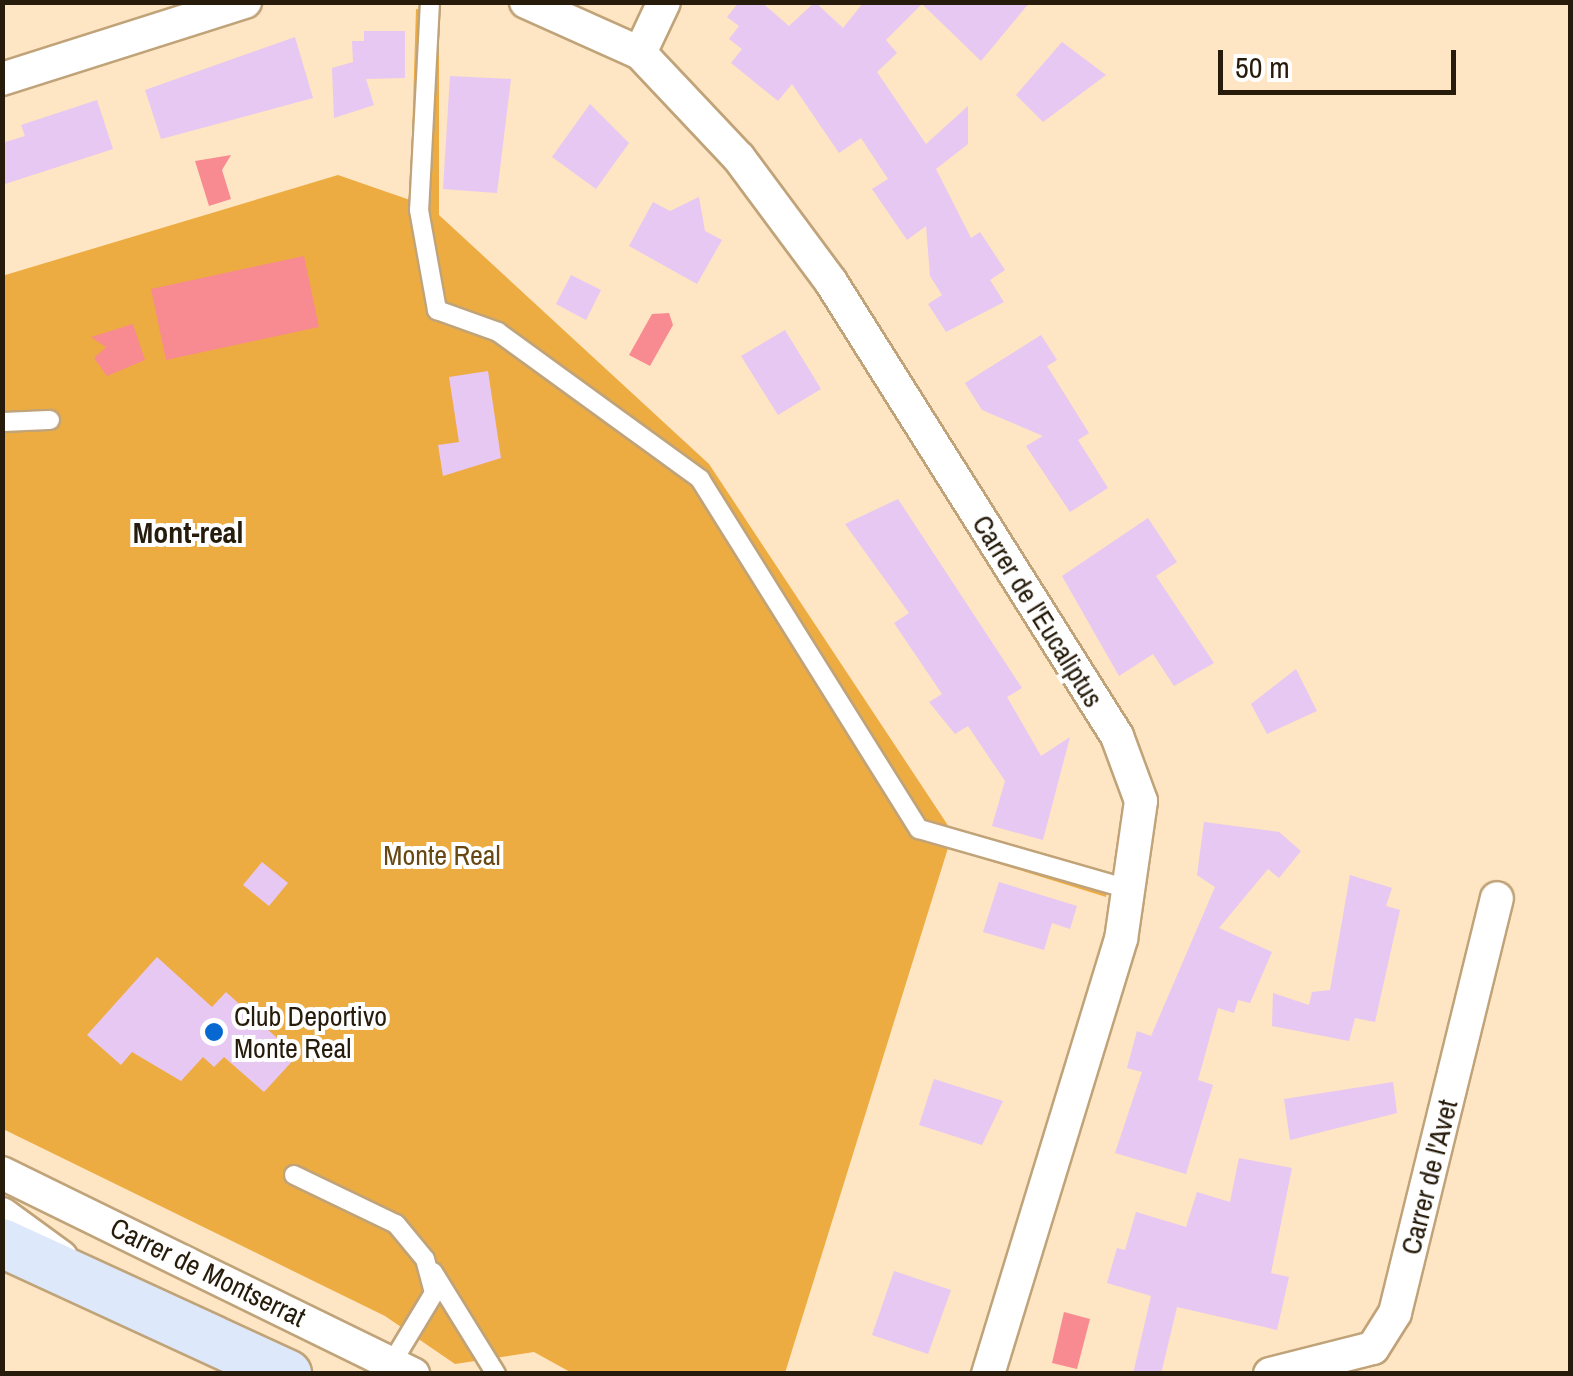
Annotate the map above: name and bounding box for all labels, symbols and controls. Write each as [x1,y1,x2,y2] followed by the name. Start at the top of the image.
[1223,30,1460,92] scale bar
[1235,47,1290,87] text: 50 m
[965,509,1111,713] street label: Carrer de l'Eucaliptus
[133,514,243,550] district label: Mont-real
[383,838,501,872] park label: Monte Real
[234,999,387,1065] place label: Club Deportivo Monte Real
[203,1021,225,1043] marker: Club Deportivo Monte Real
[1394,1096,1464,1258] street label: Carrer de l'Avet
[105,1210,311,1334] street label: Carrer de Montserrat

